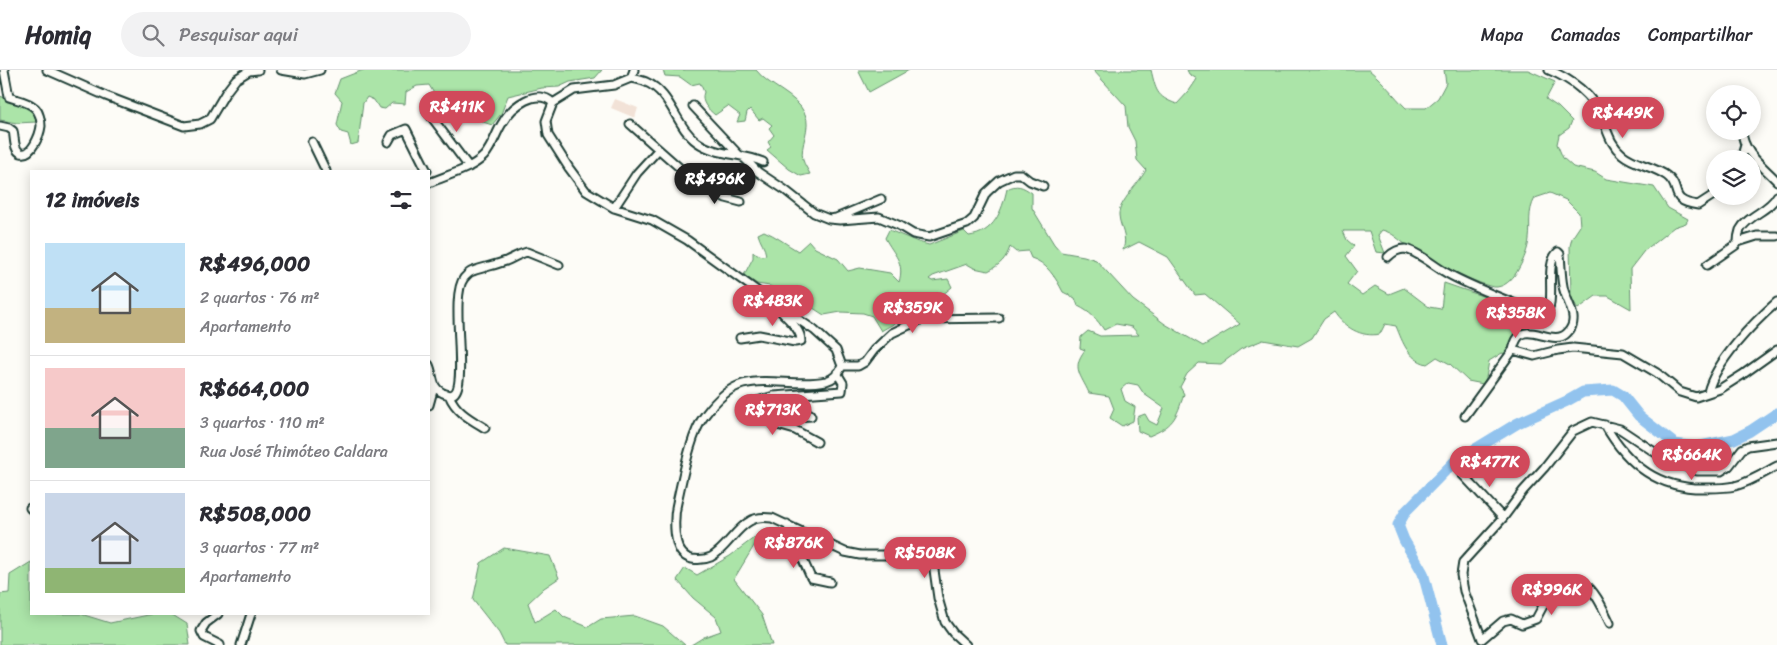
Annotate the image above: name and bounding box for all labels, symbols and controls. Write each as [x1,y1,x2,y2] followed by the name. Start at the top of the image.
[121,12,471,57] search box
[25,14,91,56] text: Homiq
[179,18,298,51] text: Pesquisar aqui
[1481,19,1523,51] text: Mapa
[1551,19,1620,51] text: Camadas
[1648,19,1752,51] text: Compartilhar
[139,21,167,49] icon: search
[1706,85,1761,205] map controls
[1706,85,1761,140] button: locate
[416,90,498,133] pin: R$411K
[430,92,484,121] text: R$411K
[1582,97,1664,139] pin: R$449K
[1593,98,1653,127] text: R$449K
[1706,150,1761,205] button: layers
[674,162,756,205] pin: R$496K
[685,164,745,193] text: R$496K
[45,181,139,219] text: 12 imóveis
[387,186,415,214] icon: filters
[200,245,310,283] text: R$496,000
[85,263,145,323] icon: home
[200,283,320,312] text: 2 quartos · 76 m²
[732,284,814,327] pin: R$483K
[744,286,802,315] text: R$483K
[872,292,954,334] pin: R$359K
[884,293,942,322] text: R$359K
[1475,296,1557,339] pin: R$358K
[1487,298,1545,327] text: R$358K
[200,312,291,341] text: Apartamento
[200,370,309,408] text: R$664,000
[85,388,145,448] icon: home
[732,394,814,436] pin: R$713K
[746,395,801,424] text: R$713K
[200,408,325,437] text: 3 quartos · 110 m²
[200,437,388,466] text: Rua José Thimóteo Caldara
[1651,438,1733,481] pin: R$664K
[1663,440,1721,469] text: R$664K
[1449,446,1531,488] pin: R$477K
[1461,447,1519,476] text: R$477K
[200,495,311,533] text: R$508,000
[85,513,145,573] icon: home
[753,526,835,569] pin: R$876K
[765,528,823,557] text: R$876K
[200,533,319,562] text: 3 quartos · 77 m²
[884,536,966,579] pin: R$508K
[895,538,955,567] text: R$508K
[200,562,291,591] text: Apartamento
[1511,574,1593,616] pin: R$996K
[1523,575,1581,604] text: R$996K

